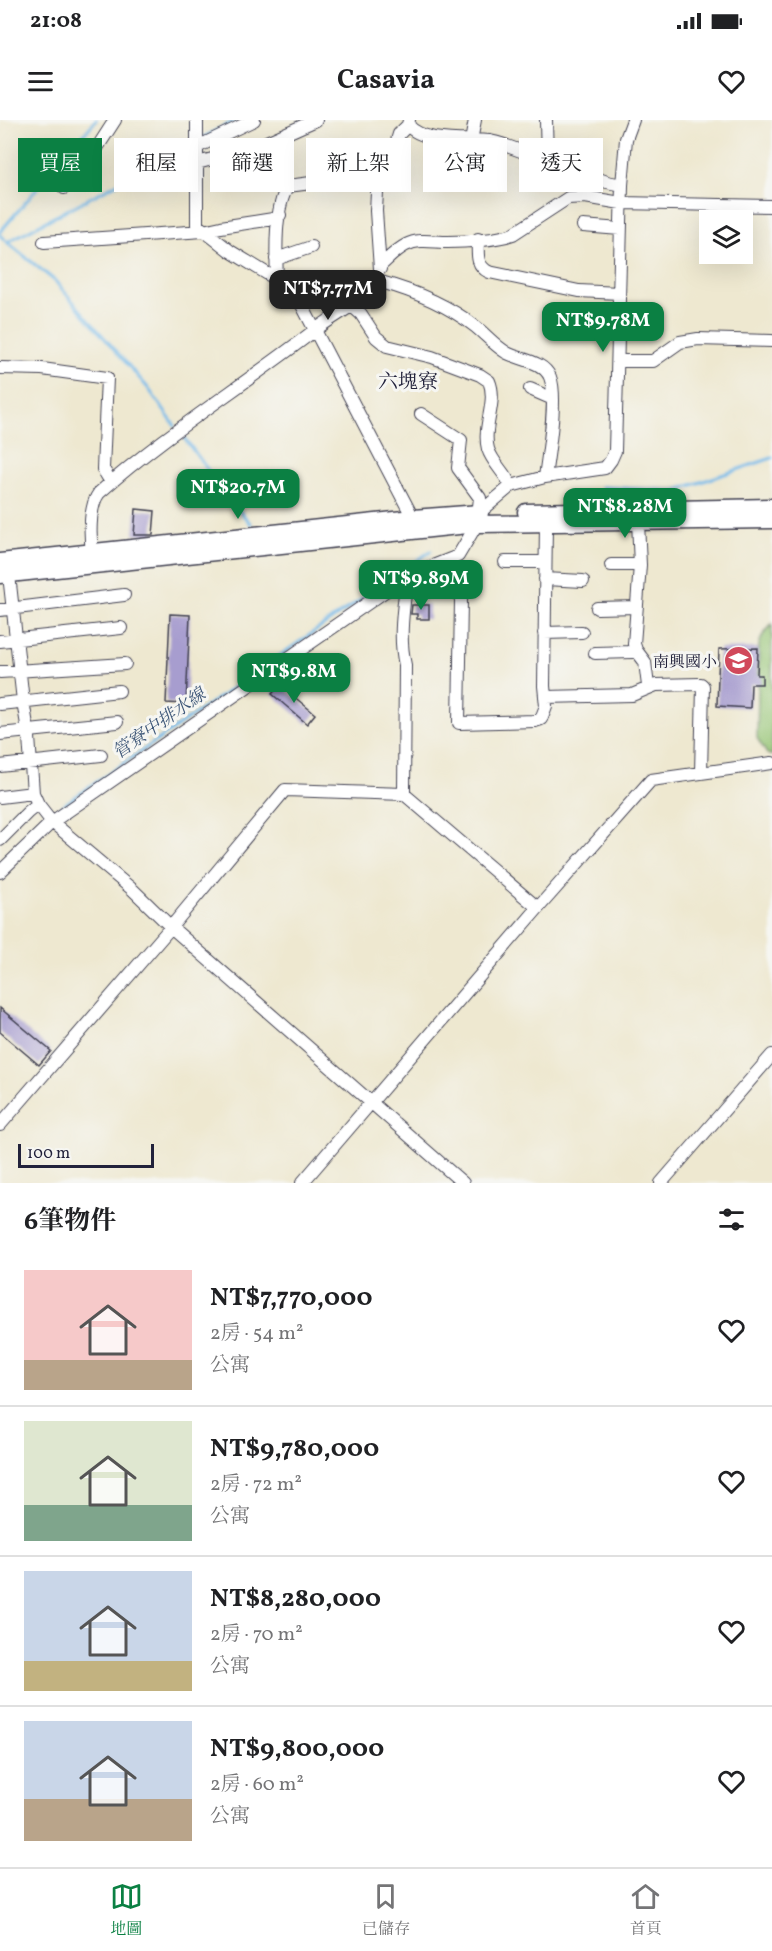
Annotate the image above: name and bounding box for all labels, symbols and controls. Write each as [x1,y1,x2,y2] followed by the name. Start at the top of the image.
[30,6,82,37] text: 21:08
[337,62,435,100] text: Casavia
[24,65,57,98] icon: menu
[715,65,748,98] icon: heart
[18,138,102,192] chip: 買屋
[114,138,198,192] chip: 租屋
[210,138,294,192] chip: 篩選
[306,138,411,192] chip: 新上架
[423,138,507,192] chip: 公寓
[519,138,603,192] chip: 透天
[699,210,753,264] map controls
[699,210,753,264] button: layers
[266,270,390,321] pin: NT$7.77M
[283,275,373,303] text: NT$7.77M
[541,302,665,353] pin: NT$9.78M
[556,307,650,335] text: NT$9.78M
[378,369,438,397] district label: 六塊寮
[176,469,300,520] pin: NT$20.7M
[191,474,285,502] text: NT$20.7M
[563,488,687,539] pin: NT$8.28M
[577,493,673,521] text: NT$8.28M
[359,560,483,611] pin: NT$9.89M
[373,565,469,593] text: NT$9.89M
[722,645,754,677] school or university icon: 南興國小
[653,652,717,674] place label: 南興國小
[239,653,349,704] pin: NT$9.8M
[251,658,337,686] text: NT$9.8M
[108,682,213,765] water label: 管寮中排水線
[18,1141,154,1168] scale bar
[27,1143,70,1165] text: 100 m
[715,1203,748,1236] icon: filters
[24,1204,116,1240] text: 6筆物件
[210,1280,373,1316] text: NT$7,770,000
[72,1294,144,1366] icon: home
[715,1314,748,1347] icon: heart
[210,1320,303,1348] text: 2房 · 54 m²
[210,1352,250,1380] text: 公寓
[210,1431,379,1467] text: NT$9,780,000
[72,1445,144,1517] icon: home
[715,1465,748,1498] icon: heart
[210,1471,302,1499] text: 2房 · 72 m²
[210,1503,250,1531] text: 公寓
[210,1581,381,1617] text: NT$8,280,000
[72,1595,144,1667] icon: home
[715,1615,748,1648] icon: heart
[210,1621,303,1649] text: 2房 · 70 m²
[210,1653,250,1681] text: 公寓
[210,1731,384,1767] text: NT$9,800,000
[72,1745,144,1817] icon: home
[715,1765,748,1798] icon: heart
[210,1771,304,1799] text: 2房 · 60 m²
[210,1803,250,1831] text: 公寓
[110,1880,143,1941] tab: 地圖
[362,1880,410,1941] tab: 已儲存
[629,1880,662,1941] tab: 首頁

